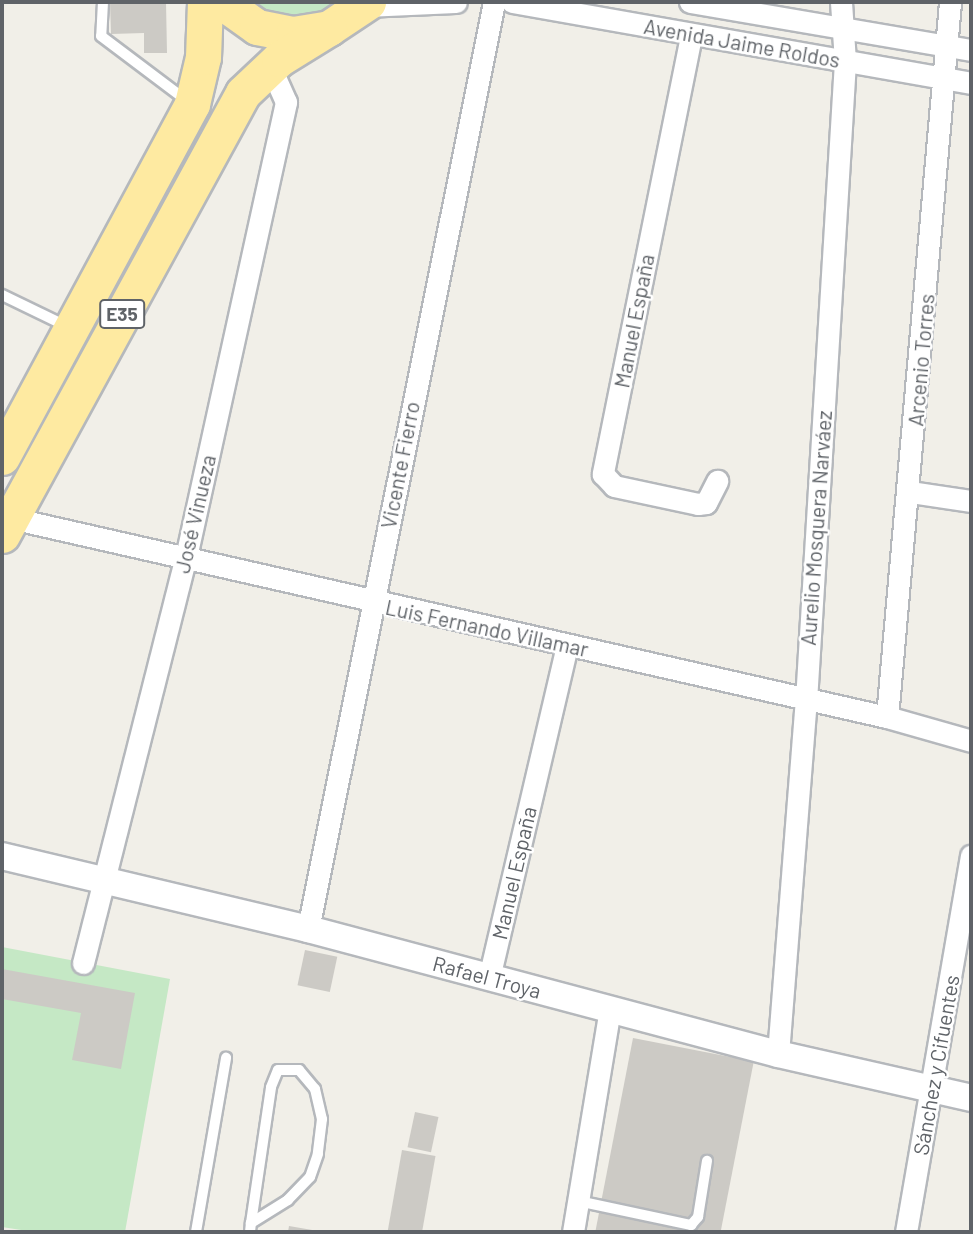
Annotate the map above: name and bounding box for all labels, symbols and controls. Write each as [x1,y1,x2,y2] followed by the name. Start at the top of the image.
[642,13,842,73] street label: Avenida Jaime Roldos
[609,252,659,390] street label: Manuel España
[903,293,939,427] street label: Arcenio Torres
[97,298,146,330] road number: E35
[375,399,425,531] street label: Vicente Fierro
[795,410,837,646] street label: Aurelio Mosquera Narváez
[169,452,221,576] street label: José Vinueza
[383,594,591,662] street label: Luis Fernando Villamar
[486,804,542,942] street label: Manuel España
[430,950,544,1004] street label: Rafael Troya
[908,973,964,1157] street label: Sánchez y Cifuentes

